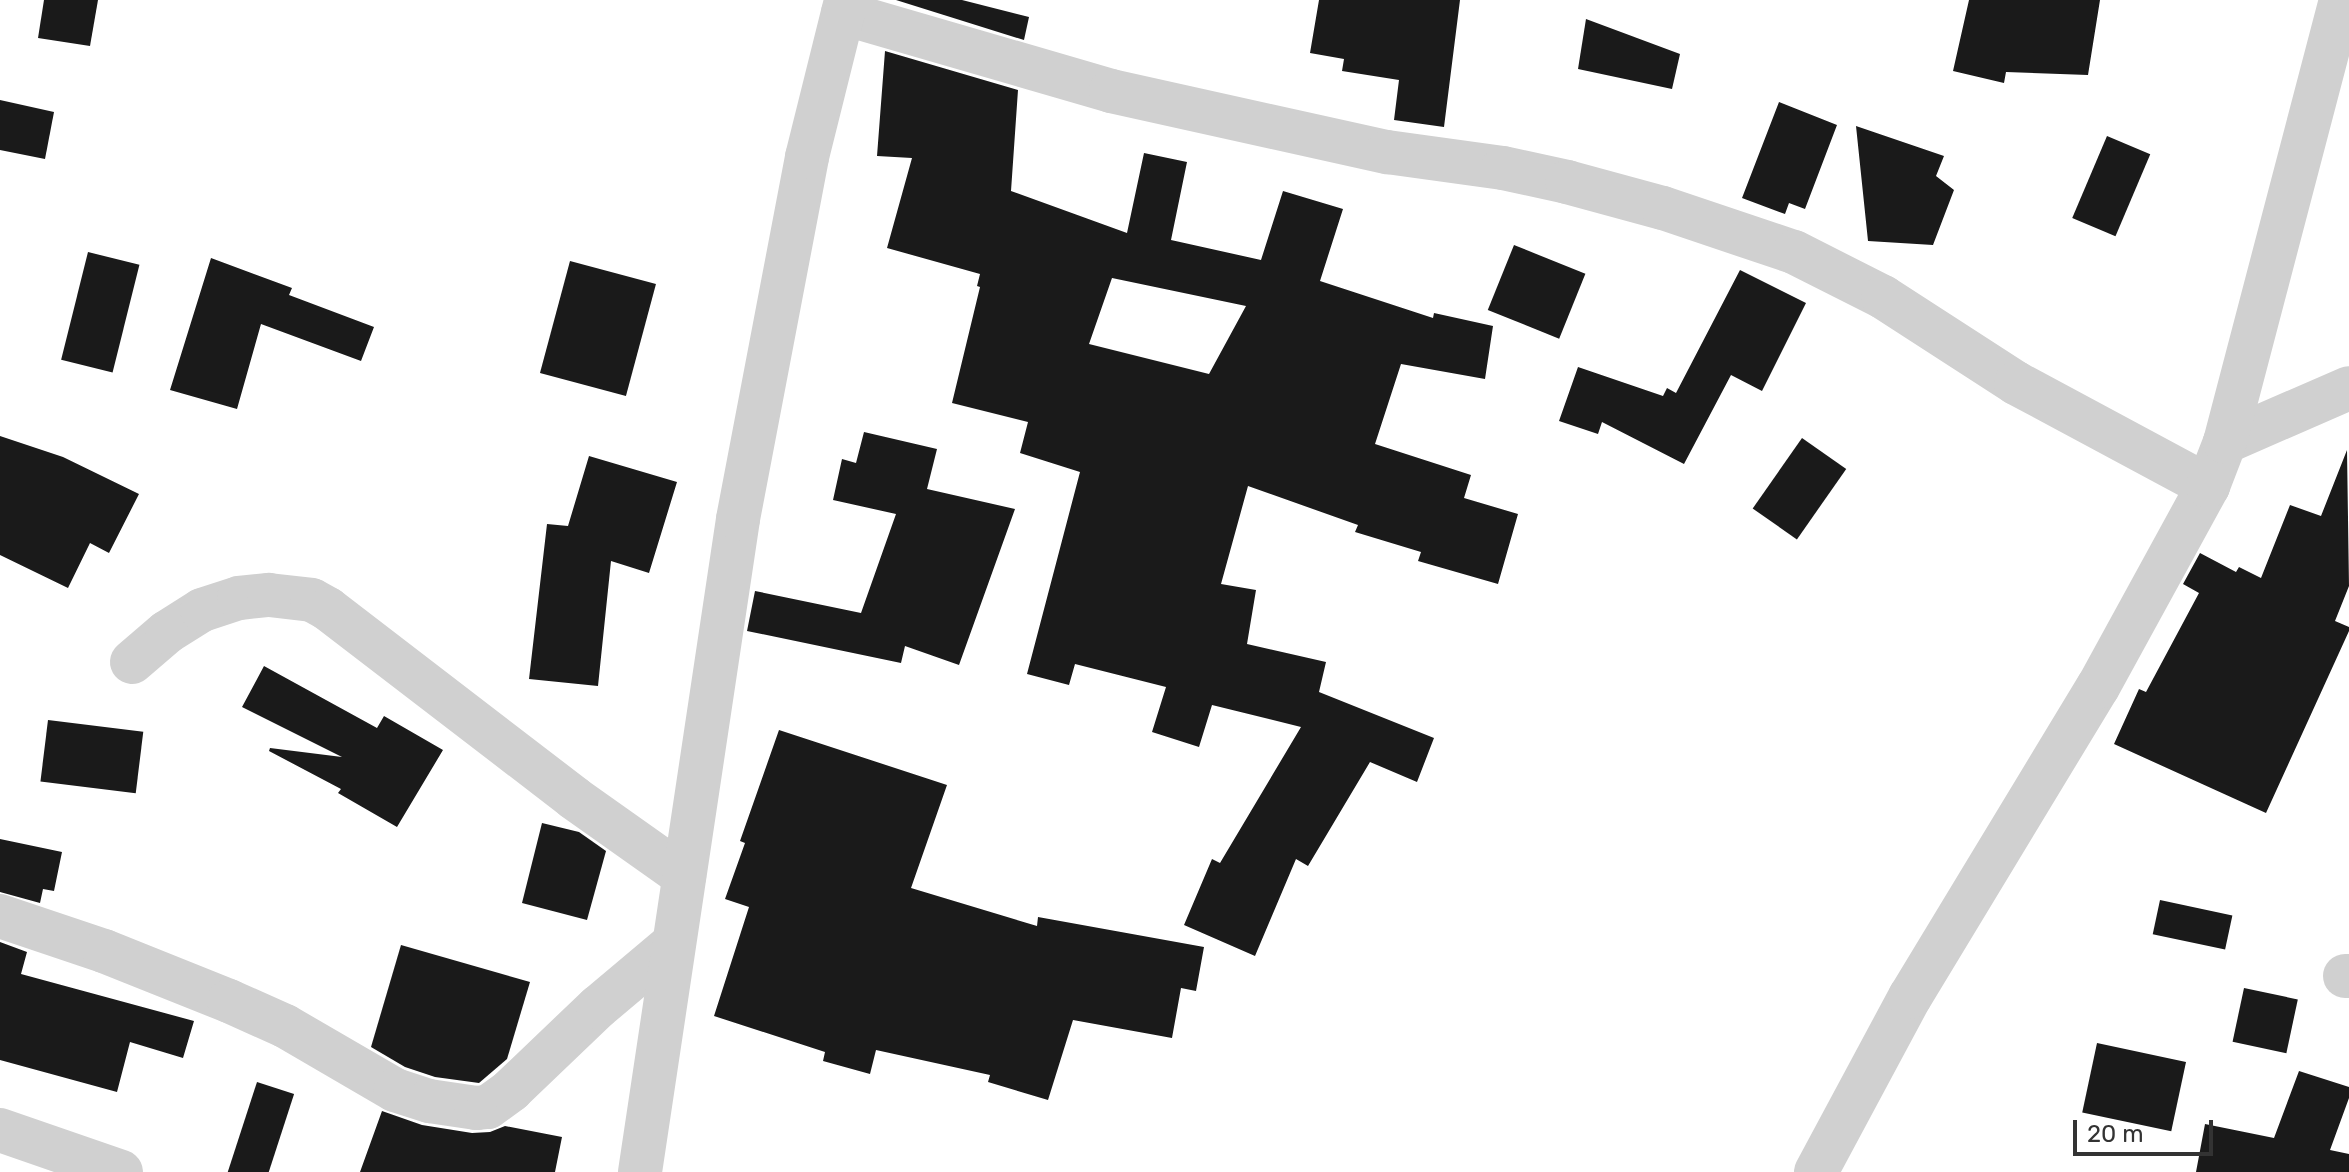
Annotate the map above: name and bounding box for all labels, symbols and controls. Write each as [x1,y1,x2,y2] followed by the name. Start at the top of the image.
[2077,1104,2217,1154] scale bar
[2087,1120,2144,1148] text: 20 m

